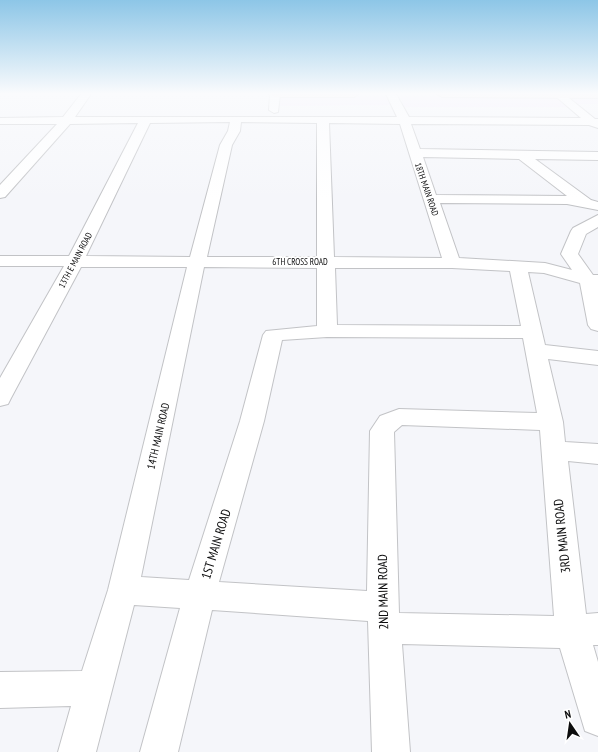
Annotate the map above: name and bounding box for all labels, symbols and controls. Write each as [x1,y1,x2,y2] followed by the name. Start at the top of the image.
[413,161,441,217] street label: 18TH MAIN ROAD
[56,230,94,290] street label: 13TH E MAIN ROAD
[272,256,328,267] street label: 6TH CROSS ROAD
[144,401,172,471] street label: 14TH MAIN ROAD
[550,498,574,574] street label: 3RD MAIN ROAD
[197,507,235,581] street label: 1ST MAIN ROAD
[374,554,392,630] street label: 2ND MAIN ROAD
[550,704,590,744] north arrow
[563,707,572,722] text: N

